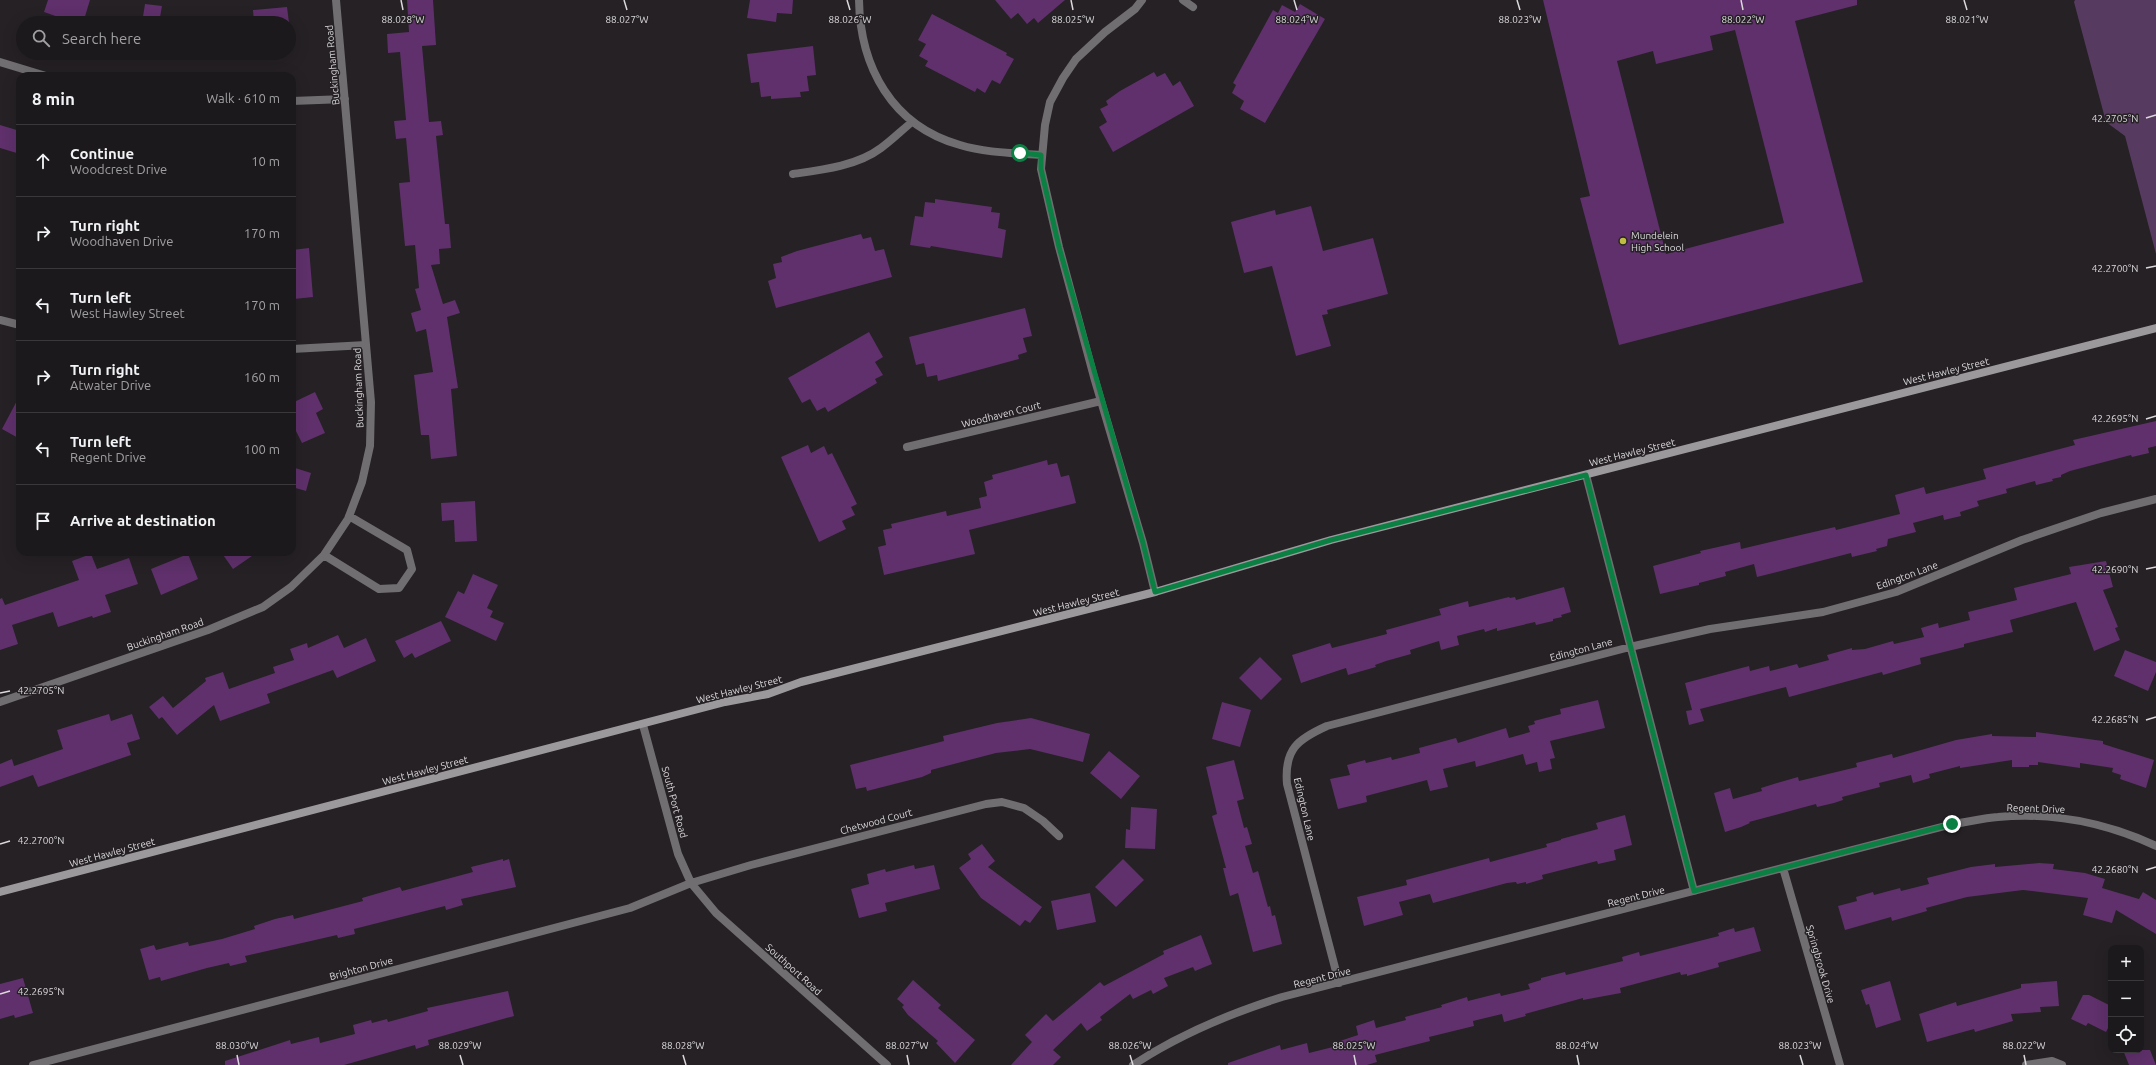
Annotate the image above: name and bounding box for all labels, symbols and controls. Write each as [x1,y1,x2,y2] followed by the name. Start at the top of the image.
[381,14,425,25] text: 88.028°W
[605,14,649,25] text: 88.027°W
[828,14,872,25] text: 88.026°W
[1051,14,1095,25] text: 88.025°W
[1275,14,1319,25] text: 88.024°W
[1498,14,1542,25] text: 88.023°W
[1721,14,1765,25] text: 88.022°W
[1945,14,1989,25] text: 88.021°W
[16,16,296,60] search box
[323,24,341,106] street label: Buckingham Road
[30,27,52,49] icon: search
[62,30,141,47] text: Search here
[32,89,75,108] text: 8 min
[206,91,280,105] text: Walk · 610 m
[2092,113,2138,124] text: 42.2705°N
[1011,144,1029,162] route start
[70,145,134,162] text: Continue
[32,150,54,172] icon: ahead
[251,154,280,168] text: 10 m
[70,162,167,176] text: Woodcrest Drive
[70,217,140,234] text: Turn right
[32,222,54,244] icon: right
[244,226,280,240] text: 170 m
[1631,230,1684,253] place label: Mundelein High School
[70,234,173,248] text: Woodhaven Drive
[1618,236,1628,246] marker: Mundelein High School
[2092,263,2138,274] text: 42.2700°N
[70,289,131,306] text: Turn left
[32,294,54,316] icon: left
[244,298,280,312] text: 170 m
[70,306,185,320] text: West Hawley Street
[352,347,365,428] street label: Buckingham Road
[1902,355,1990,387] street label: West Hawley Street
[70,361,140,378] text: Turn right
[32,366,54,388] icon: right
[244,370,280,384] text: 160 m
[70,378,151,392] text: Atwater Drive
[960,399,1042,430] street label: Woodhaven Court
[2092,413,2138,424] text: 42.2695°N
[70,433,131,450] text: Turn left
[1588,436,1676,468] street label: West Hawley Street
[32,438,54,460] icon: left
[244,442,280,456] text: 100 m
[70,450,146,464] text: Regent Drive
[32,510,54,532] icon: arrive
[70,512,216,529] text: Arrive at destination
[1875,559,1939,592] street label: Edington Lane
[2092,564,2138,575] text: 42.2690°N
[1032,586,1120,618] street label: West Hawley Street
[125,616,205,653] street label: Buckingham Road
[1549,636,1614,663] street label: Edington Lane
[695,673,783,705] street label: West Hawley Street
[18,685,64,696] text: 42.2705°N
[2092,714,2138,725] text: 42.2685°N
[381,754,469,787] street label: West Hawley Street
[660,765,689,839] street label: South Port Road
[1292,776,1317,842] street label: Edington Lane
[2007,802,2065,815] street label: Regent Drive
[839,807,913,836] street label: Chetwood Court
[1943,815,1961,833] route end
[18,835,64,846] text: 42.2700°N
[68,836,156,869] street label: West Hawley Street
[2092,864,2138,875] text: 42.2680°N
[1606,884,1666,909] street label: Regent Drive
[1804,924,1837,1005] street label: Springbrook Drive
[764,941,824,997] street label: Southport Road
[2108,945,2144,1053] map controls
[2108,945,2144,981] button: +
[328,955,394,982] street label: Brighton Drive
[1292,965,1352,990] street label: Regent Drive
[2108,981,2144,1017] button: −
[18,986,64,997] text: 42.2695°N
[2108,1017,2144,1053] button: locate
[215,1040,259,1051] text: 88.030°W
[438,1040,482,1051] text: 88.029°W
[661,1040,705,1051] text: 88.028°W
[885,1040,929,1051] text: 88.027°W
[1108,1040,1152,1051] text: 88.026°W
[1332,1040,1376,1051] text: 88.025°W
[1555,1040,1599,1051] text: 88.024°W
[1778,1040,1822,1051] text: 88.023°W
[2002,1040,2046,1051] text: 88.022°W

